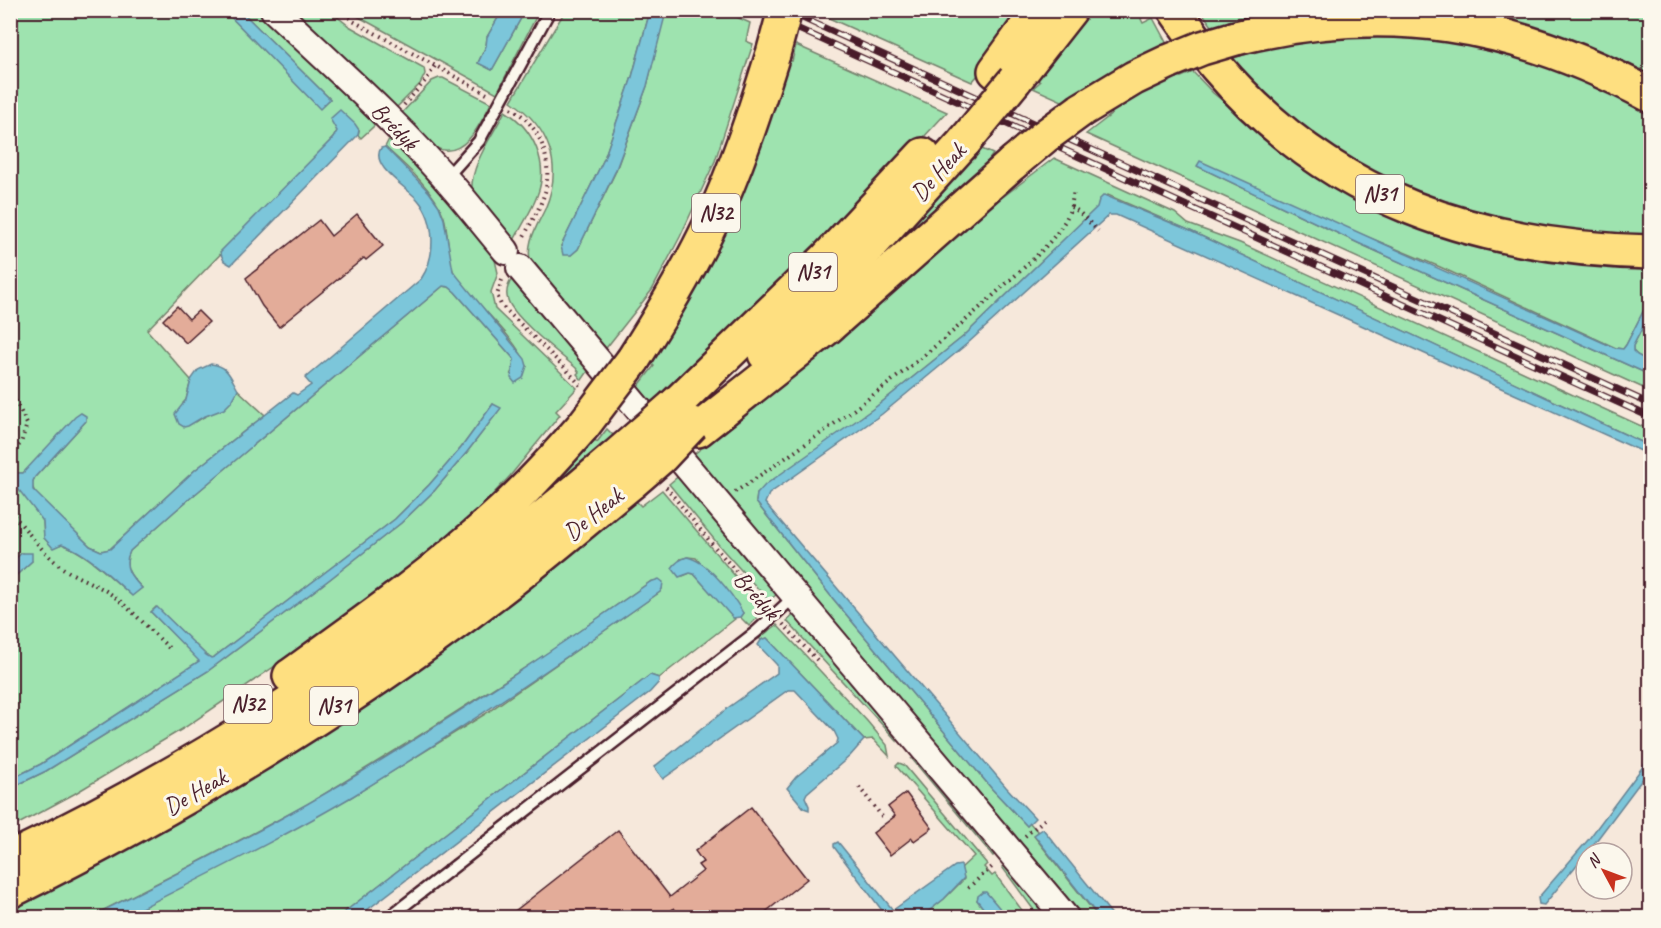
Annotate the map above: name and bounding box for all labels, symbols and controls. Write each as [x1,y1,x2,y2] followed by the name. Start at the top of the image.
[365,96,427,158] street label: Brédyk
[904,135,973,207] street label: De Heak
[1356,175,1404,213] road number: N31
[692,194,740,232] road number: N32
[789,253,837,291] road number: N31
[557,480,630,547] street label: De Heak
[727,564,788,627] street label: Brédyk
[224,685,272,723] road number: N32
[310,687,358,725] road number: N31
[158,761,234,822] street label: De Heak
[1574,841,1634,901] north arrow
[1583,849,1606,872] text: N

